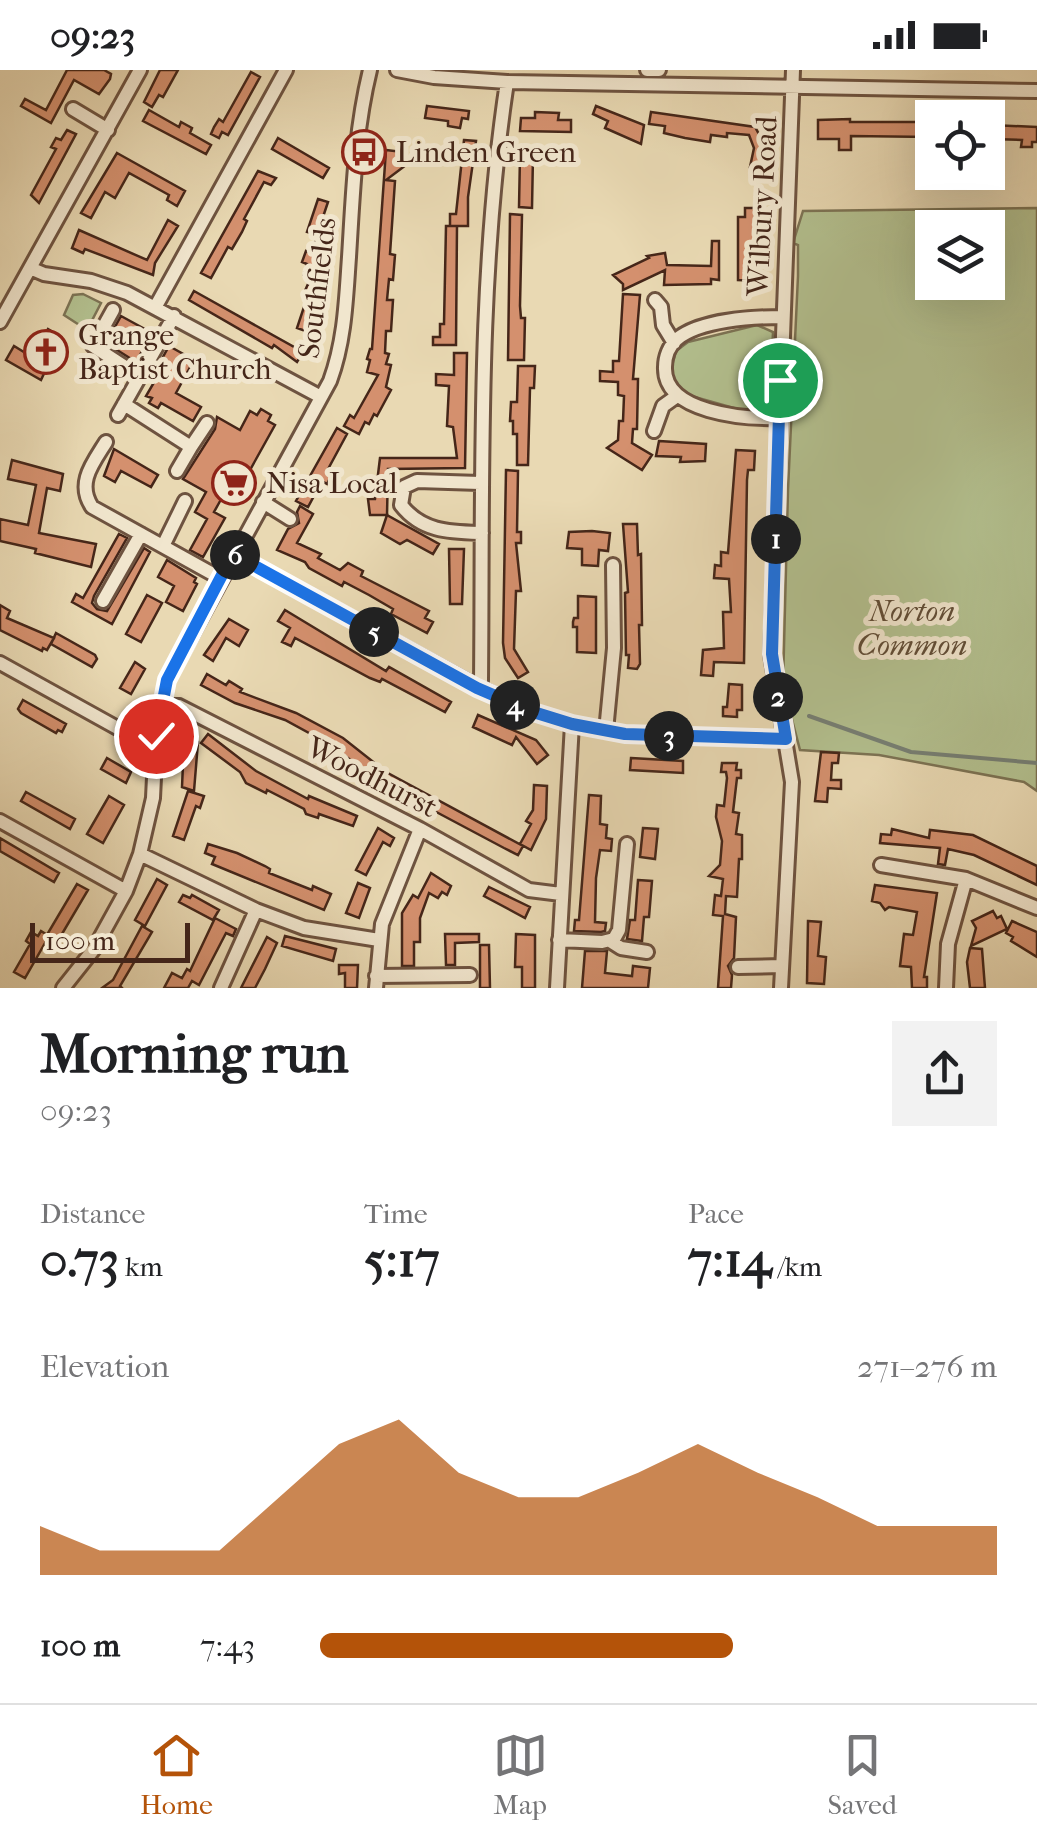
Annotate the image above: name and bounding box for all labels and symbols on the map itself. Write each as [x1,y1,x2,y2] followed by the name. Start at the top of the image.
[740,114,785,298] street label: Wilbury Road
[341,129,387,175] bus stop icon: Linden Green
[396,135,577,170] place label: Linden Green
[291,216,344,361] street label: Southfields
[78,318,272,387] place label: Grange Baptist Church
[23,329,69,375] church icon: Grange Baptist Church
[738,338,823,423] pin
[211,460,257,506] supermarket icon: Nisa Local
[266,466,398,501] place label: Nisa Local
[751,514,801,564] pin: 1
[210,530,260,580] pin: 6
[857,594,967,663] park label: Norton Common
[349,607,399,657] pin: 5
[753,672,803,722] pin: 2
[490,680,540,730] pin: 4
[114,694,199,779] pin
[644,711,694,761] pin: 3
[300,729,443,825] street label: Woodhurst
[30,918,190,963] scale bar

